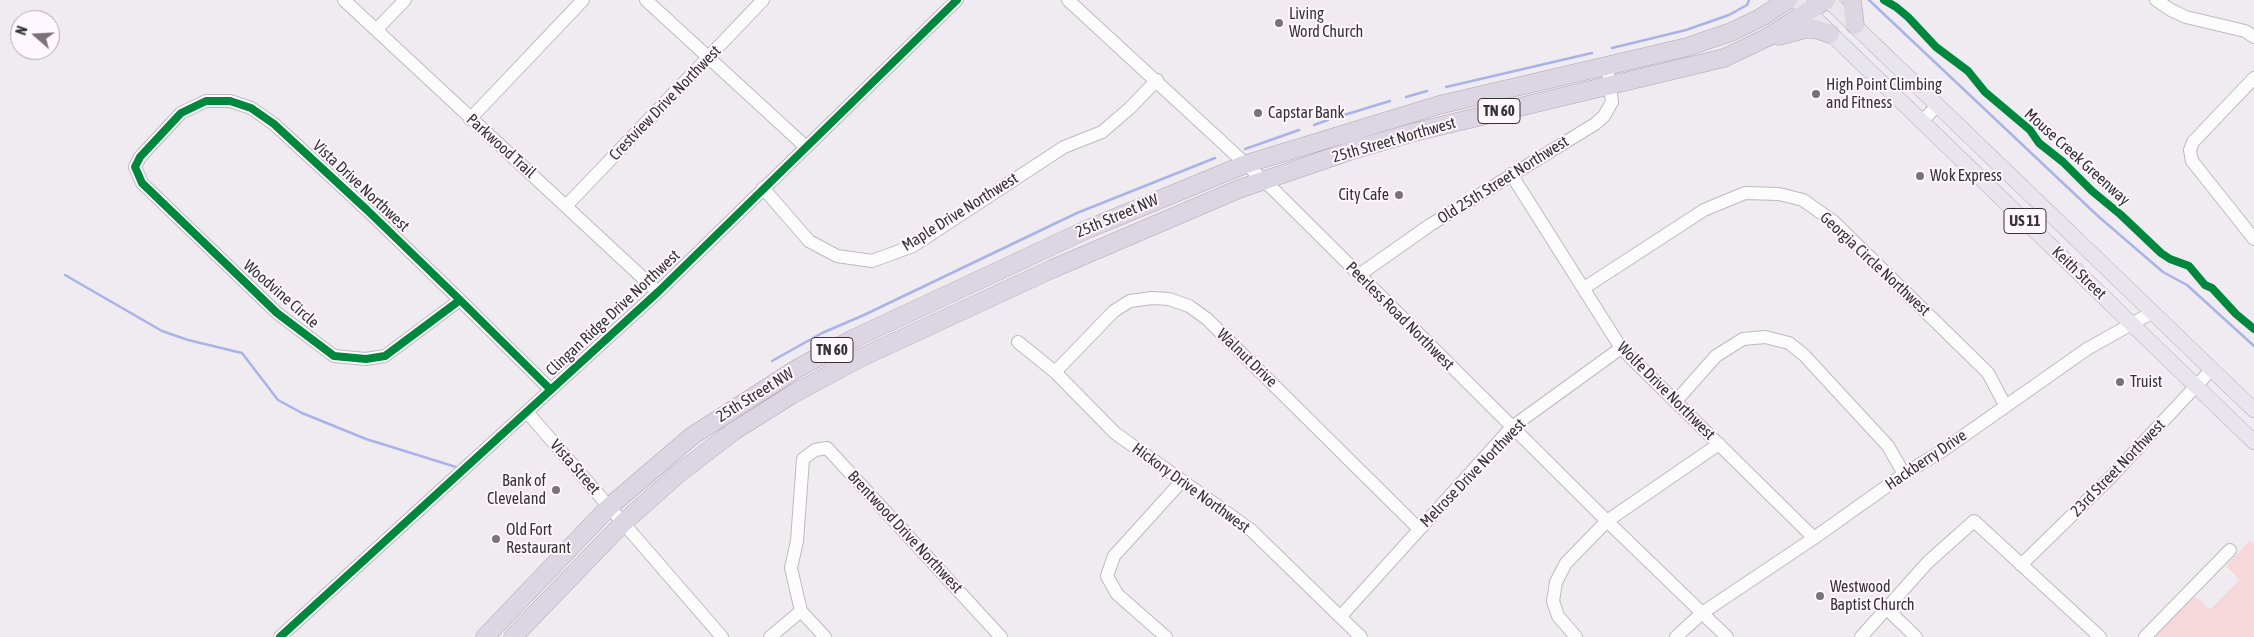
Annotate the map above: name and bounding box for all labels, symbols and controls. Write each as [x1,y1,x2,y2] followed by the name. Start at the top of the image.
[1289,4,1363,42] place label: Living Word Church
[10,10,60,60] north arrow
[1273,17,1285,29] marker: Living Word Church
[13,24,31,37] text: N
[605,41,725,165] street label: Crestview Drive Northwest
[1826,75,1942,113] place label: High Point Climbing and Fitness
[1810,88,1822,100] marker: High Point Climbing and Fitness
[1478,98,1520,124] road number: TN 60
[1268,103,1345,123] place label: Capstar Bank
[2020,105,2134,209] street label: Mouse Creek Greenway
[1252,107,1264,119] marker: Capstar Bank
[462,110,540,182] street label: Parkwood Trail
[1330,113,1458,167] street label: 25th Street Northwest
[1434,132,1572,228] street label: Old 25th Street Northwest
[309,136,413,236] street label: Vista Drive Northwest
[1930,166,2002,186] place label: Wok Express
[898,169,1022,255] street label: Maple Drive Northwest
[1914,170,1926,182] marker: Wok Express
[1338,185,1389,205] place label: City Cafe
[1393,189,1405,201] marker: City Cafe
[1073,190,1161,242] street label: 25th Street NW
[1816,208,1934,320] street label: Georgia Circle Northwest
[2004,208,2046,234] road number: US 11
[2048,242,2110,304] street label: Keith Street
[542,246,684,380] street label: Clingan Ridge Drive Northwest
[239,256,323,332] street label: Woodvine Circle
[1342,258,1458,374] street label: Peerless Road Northwest
[1213,325,1281,391] street label: Walnut Drive
[811,338,853,362] road number: TN 60
[1613,338,1719,444] street label: Wolfe Drive Northwest
[713,364,797,426] street label: 25th Street NW
[2130,372,2162,392] place label: Truist
[2114,376,2126,388] marker: Truist
[1416,415,1530,531] street label: Melrose Drive Northwest
[2067,415,2169,521] street label: 23rd Street Northwest
[1882,426,1970,494] street label: Hackberry Drive
[546,436,604,498] street label: Vista Street
[1128,439,1254,537] street label: Hickory Drive Northwest
[843,467,967,597] street label: Brentwood Drive Northwest
[487,471,546,509] place label: Bank of Cleveland
[550,484,562,496] marker: Bank of Cleveland
[506,520,571,558] place label: Old Fort Restaurant
[490,533,502,545] marker: Old Fort Restaurant
[1830,577,1914,615] place label: Westwood Baptist Church
[1814,590,1826,602] marker: Westwood Baptist Church

